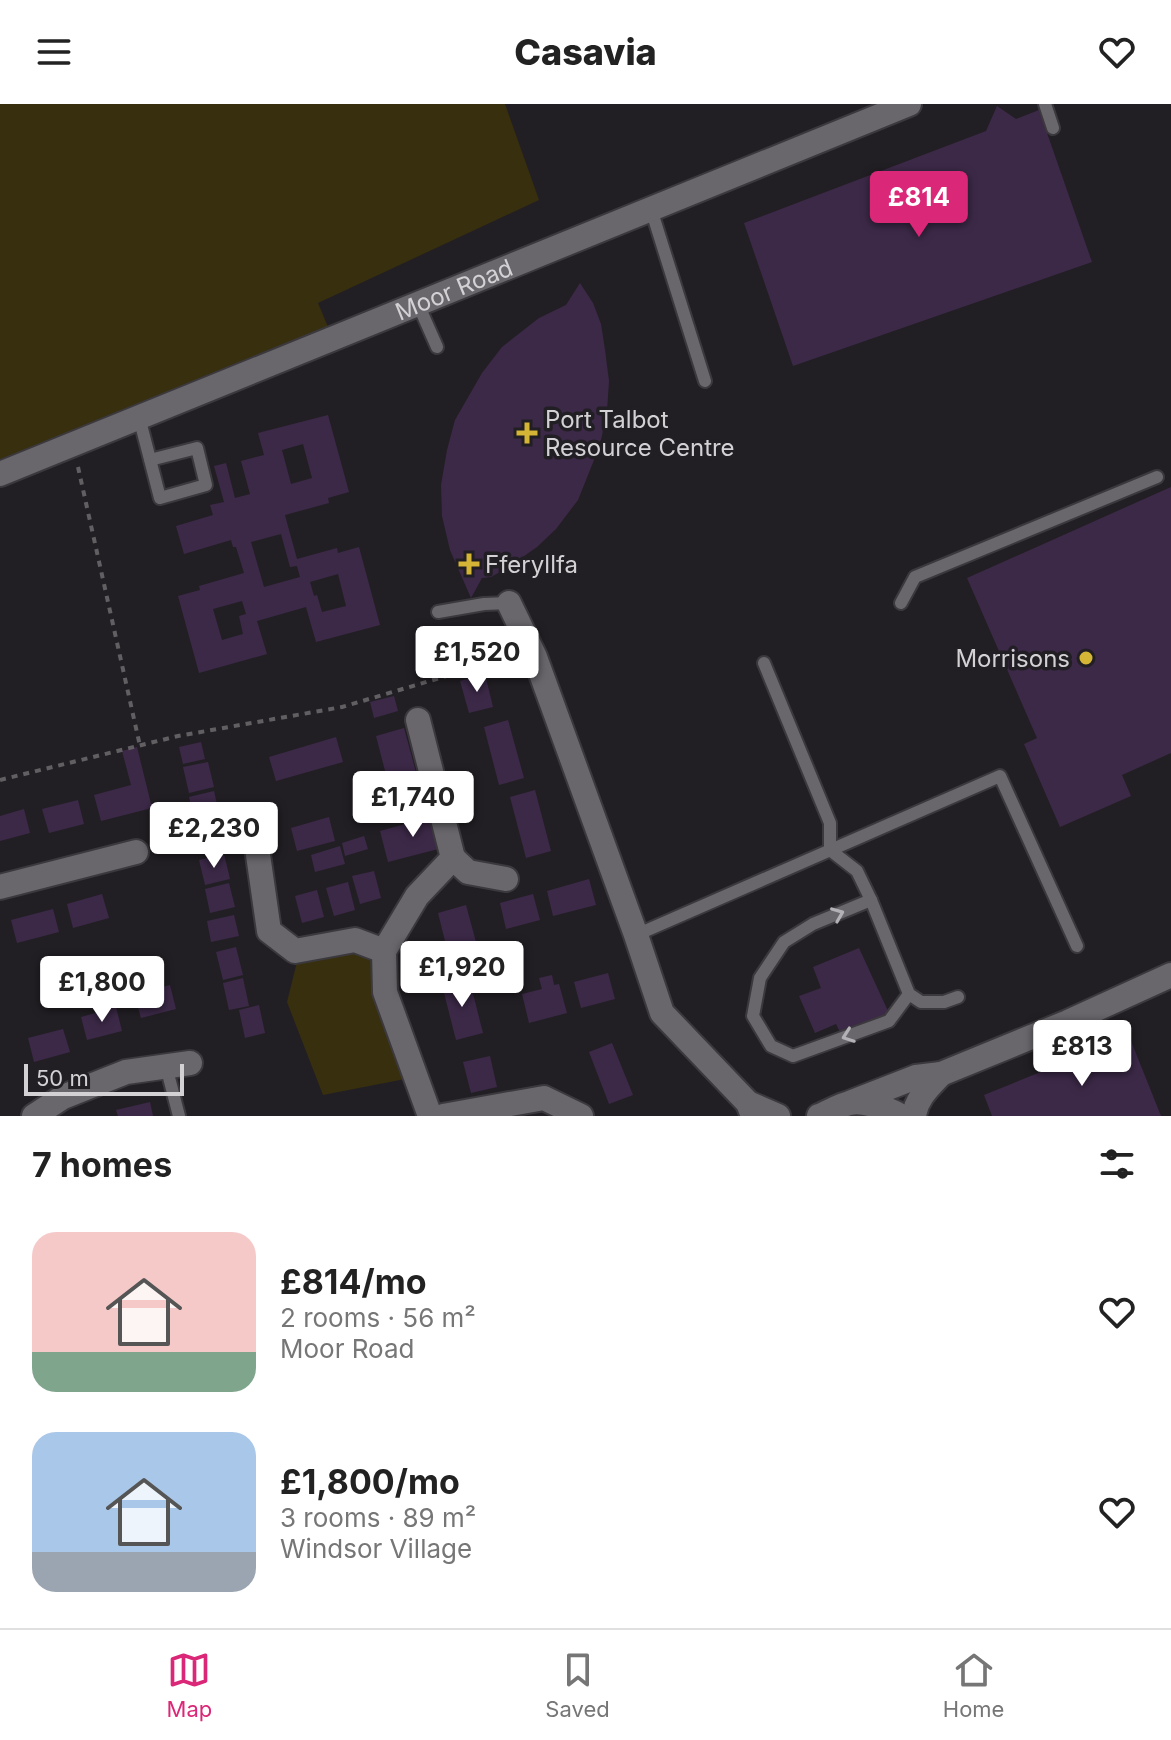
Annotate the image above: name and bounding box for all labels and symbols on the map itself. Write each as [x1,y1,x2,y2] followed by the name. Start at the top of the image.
[872,171,966,239] pin: £814
[391,252,517,326] street label: Moor Road
[545,405,735,462] place label: Port Talbot Resource Centre
[516,422,538,444] marker: Port Talbot Resource Centre
[485,550,578,579] place label: Fferyllfa
[460,555,478,573] marker: Fferyllfa
[412,626,542,694] pin: £1,520
[955,644,1070,673] place label: Morrisons
[1077,649,1095,667] marker: Morrisons
[348,771,478,839] pin: £1,740
[149,802,279,870] pin: £2,230
[830,907,844,924] one-way arrow
[397,941,527,1009] pin: £1,920
[37,956,167,1024] pin: £1,800
[1035,1020,1129,1088] pin: £813
[841,1026,855,1043] one-way arrow
[24,1060,184,1096] scale bar

